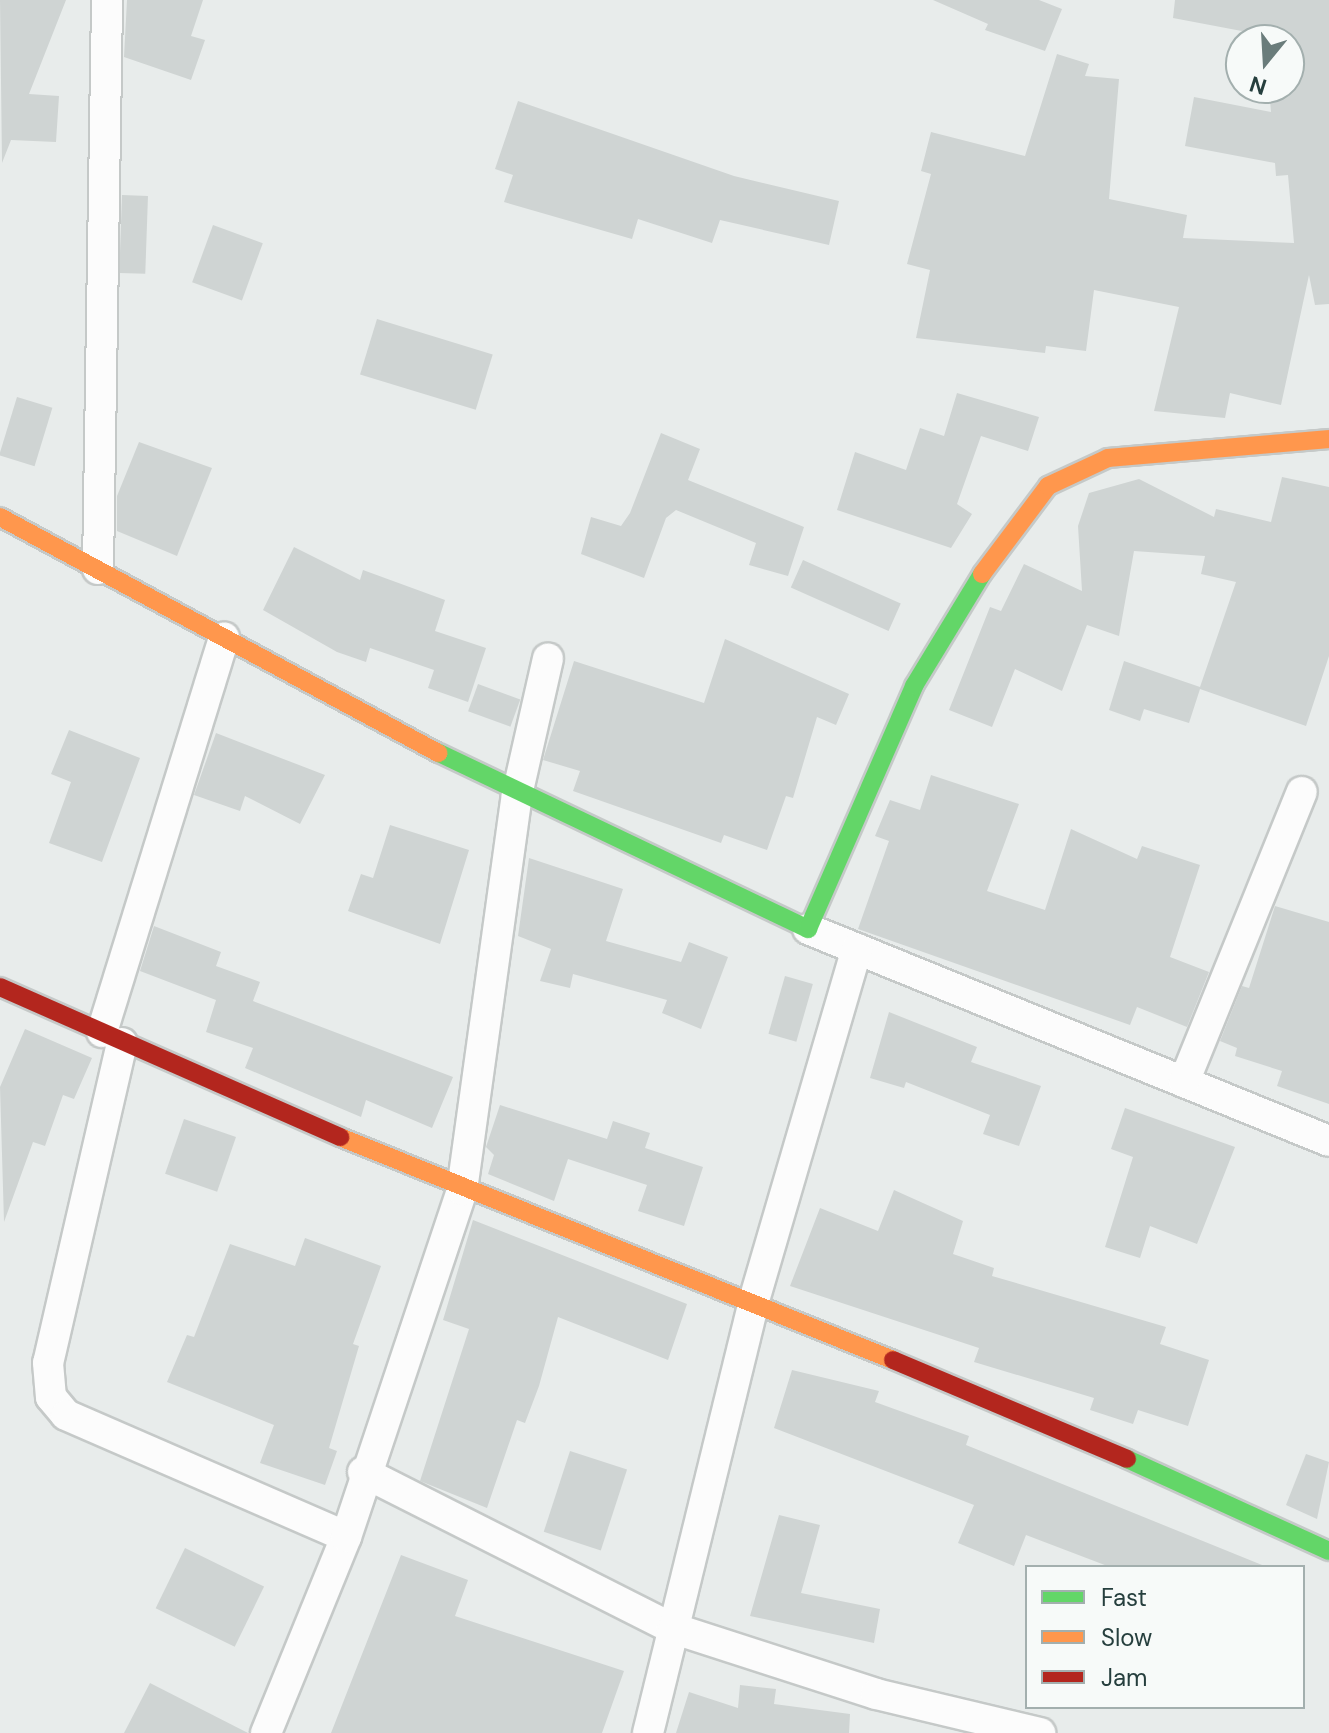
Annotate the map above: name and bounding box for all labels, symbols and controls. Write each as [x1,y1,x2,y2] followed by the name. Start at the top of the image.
[1225,24,1305,104] north arrow
[1246,69,1270,102] text: N
[1025,1565,1305,1709] legend
[1101,1582,1147,1613] text: Fast
[1101,1622,1152,1653] text: Slow
[1101,1662,1147,1693] text: Jam

